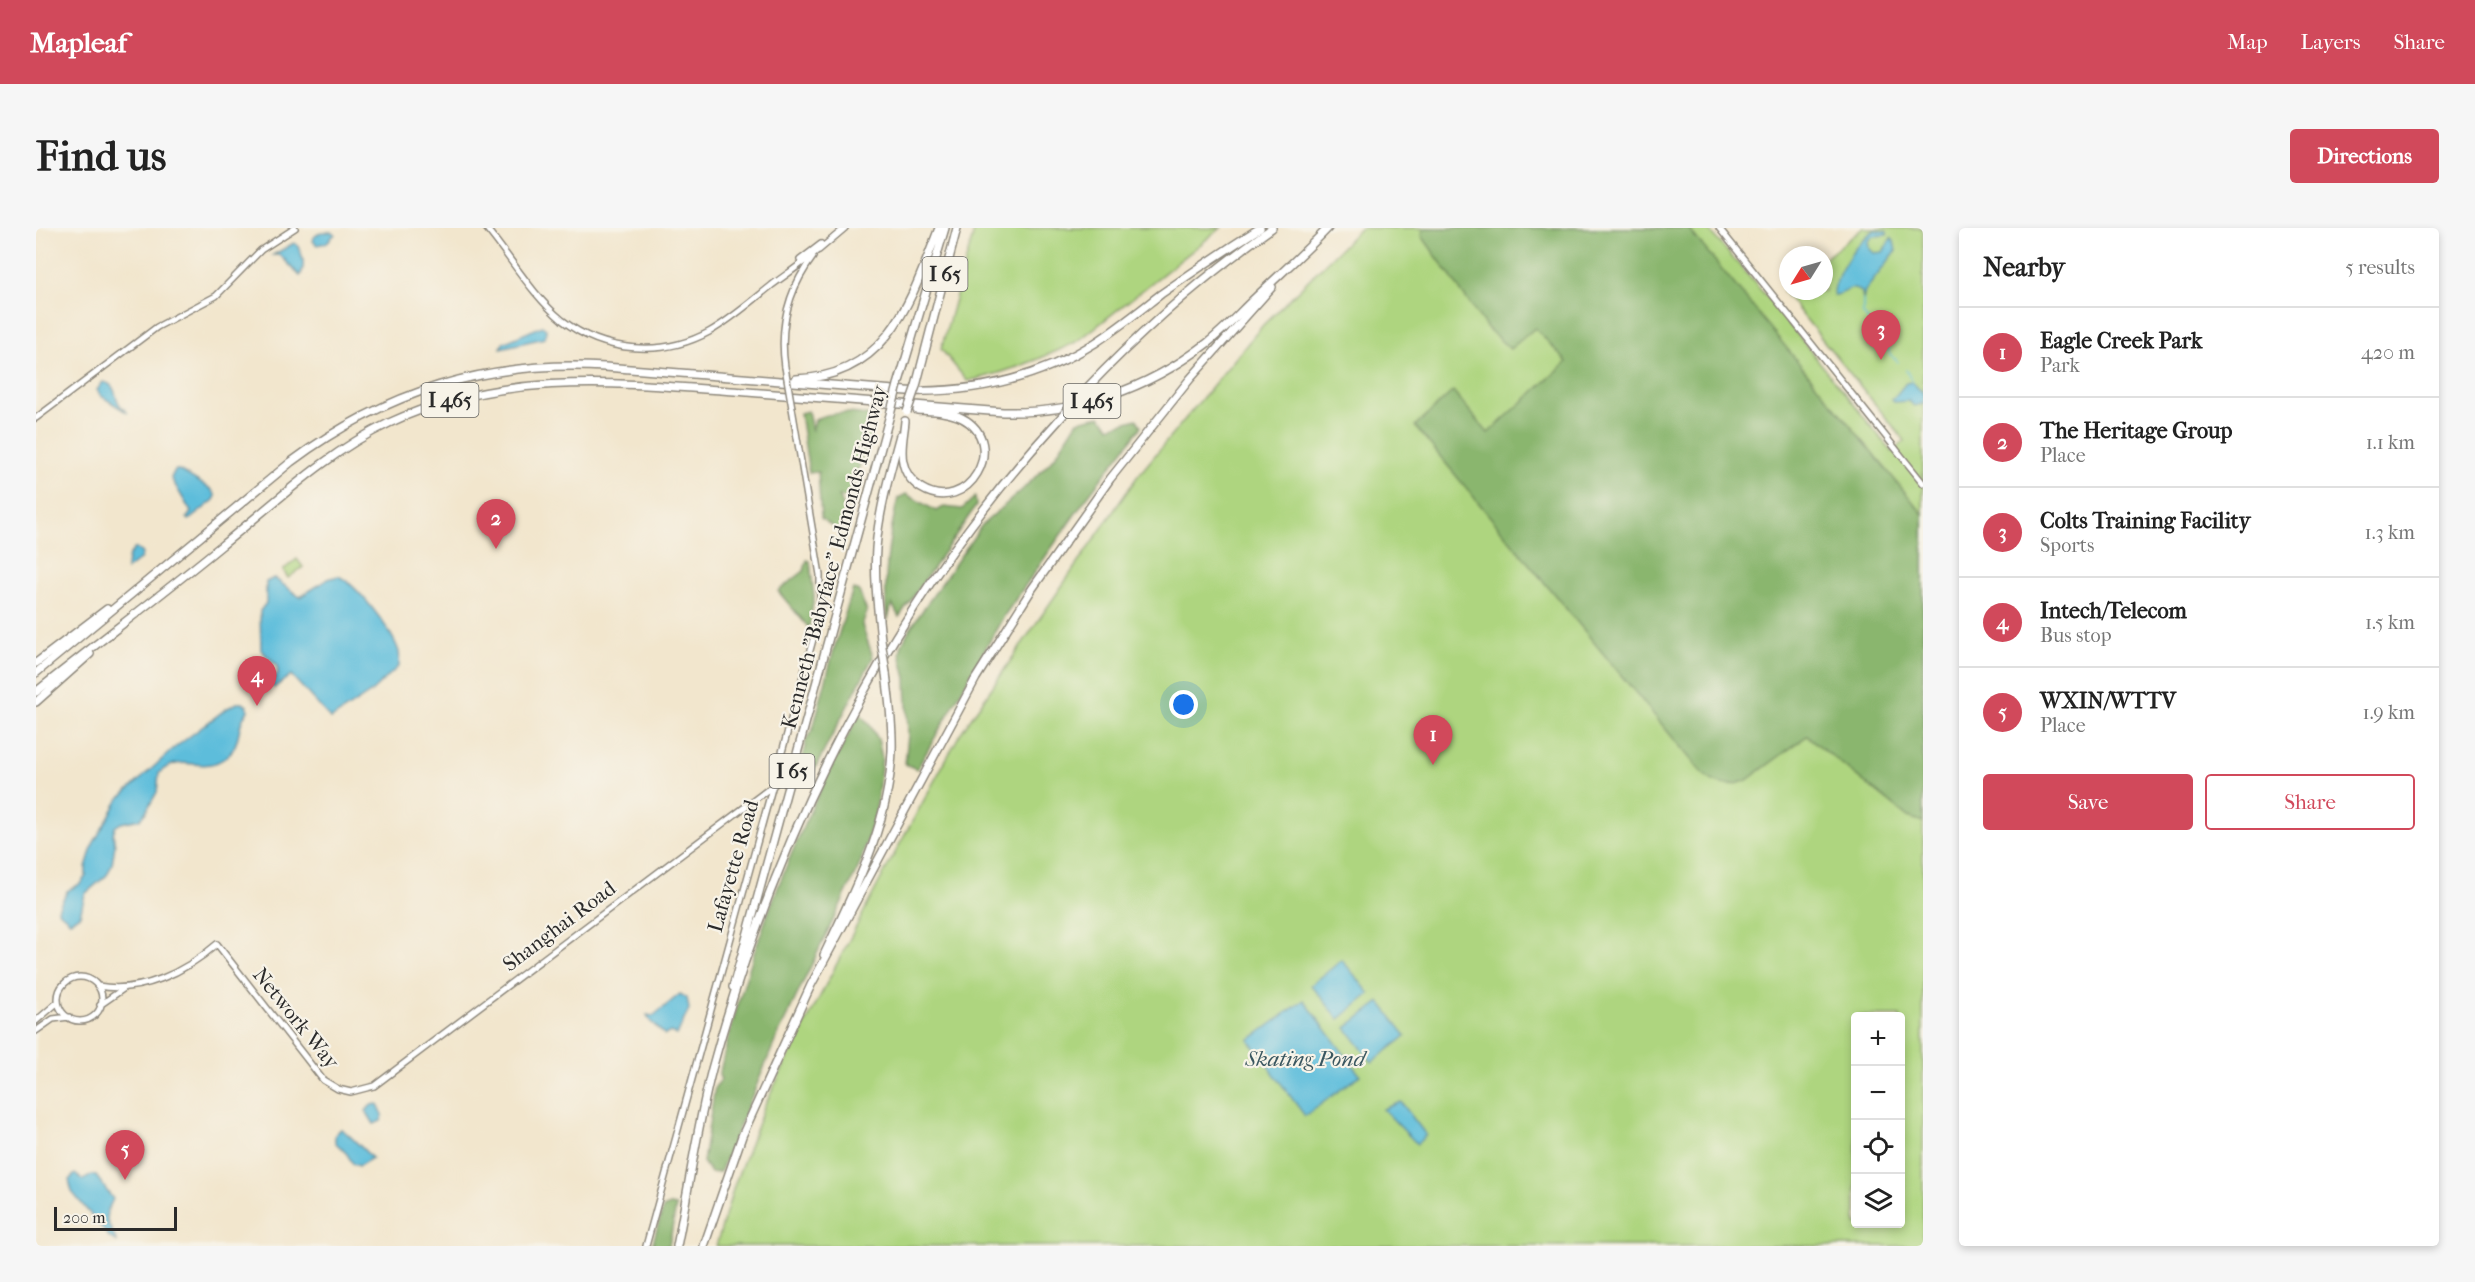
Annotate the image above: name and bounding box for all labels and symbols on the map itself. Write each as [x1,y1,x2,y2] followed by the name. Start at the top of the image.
[1779,246,1833,300] north arrow
[922,257,968,291] road number: I 65
[1862,310,1900,360] pin: 3
[776,382,892,732] street label: Kenneth "Babyface" Edmonds Highway
[422,383,478,417] road number: I 465
[1064,384,1120,418] road number: I 465
[476,500,516,549] pin: 2
[238,656,276,706] pin: 4
[1169,690,1198,719] your location
[1414,716,1452,765] pin: 1
[770,754,814,788] road number: I 65
[703,797,763,935] street label: Lafayette Road
[498,876,620,976] street label: Shanghai Road
[248,963,345,1074] street label: Network Way
[1244,1046,1368,1072] water label: Skating Pond
[106,1130,145,1180] pin: 5
[54,1204,177,1232] scale bar

